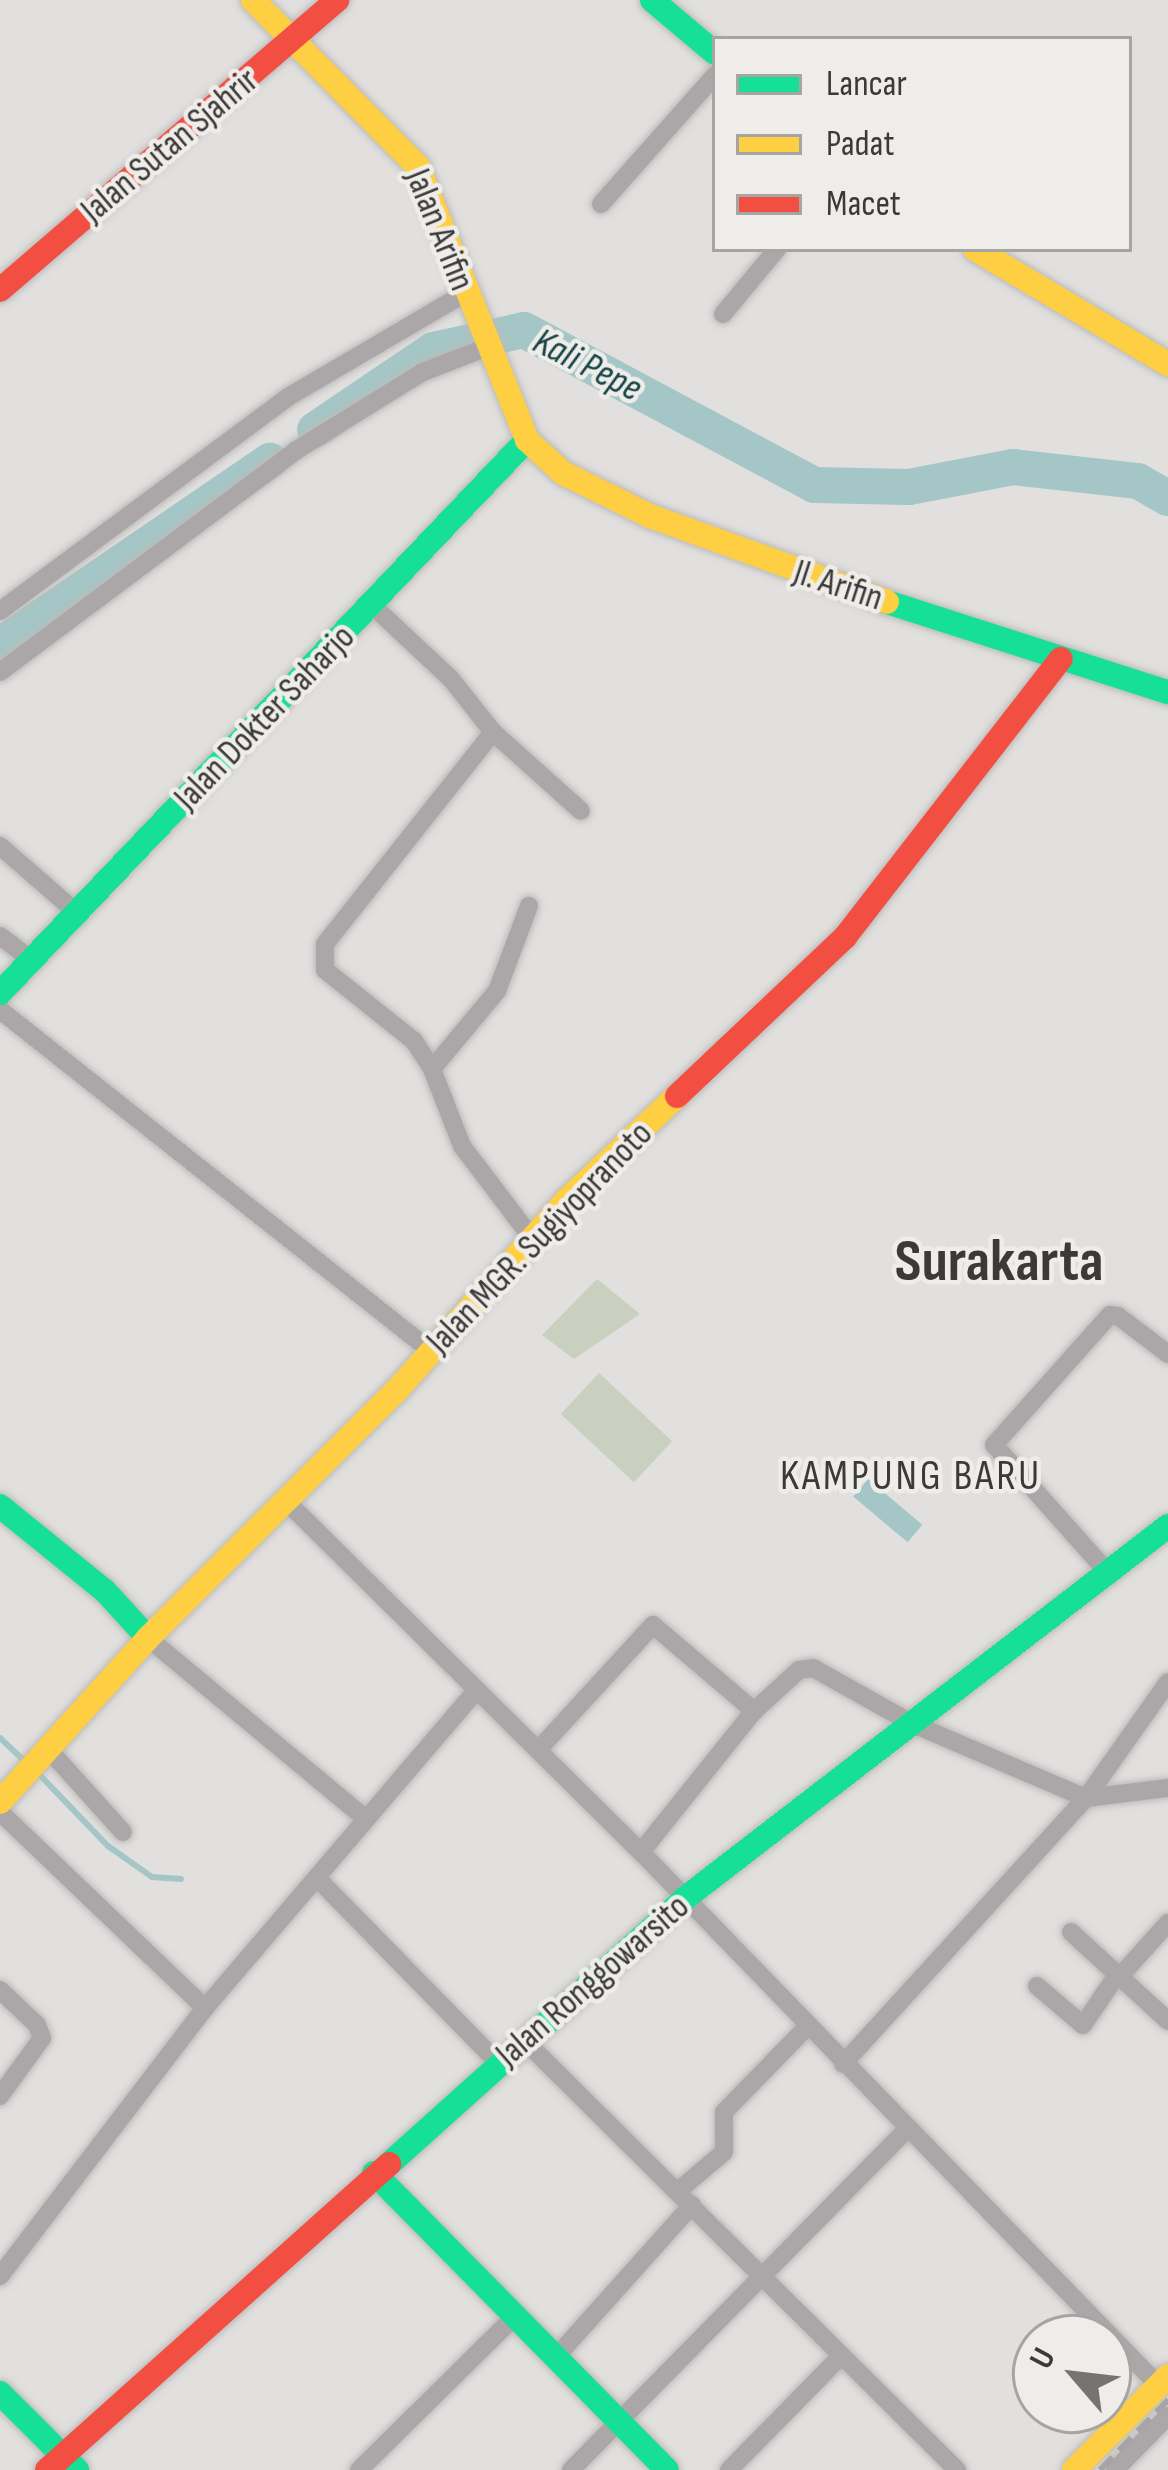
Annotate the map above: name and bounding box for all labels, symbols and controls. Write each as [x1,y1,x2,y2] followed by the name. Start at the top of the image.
[712,36,1132,252] legend
[73,60,267,232] street label: Jalan Sutan Sjahrir
[826,63,907,106] text: Lancar
[826,123,894,166] text: Padat
[395,163,483,297] street label: Jalan Arifin
[826,183,901,226] text: Macet
[525,319,649,413] water label: Kali Pepe
[788,551,888,621] street label: Jl. Arifin
[166,616,364,820] street label: Jalan Dokter Saharjo
[418,1113,662,1363] street label: Jalan MGR. Sugiyopranoto
[894,1226,1104,1298] district label: Surakarta
[780,1452,1042,1502] district label: KAMPUNG BARU
[488,1885,698,2077] street label: Jalan Ronggowarsito
[1012,2314,1132,2434] north arrow
[1021,2342,1065,2375] text: U

